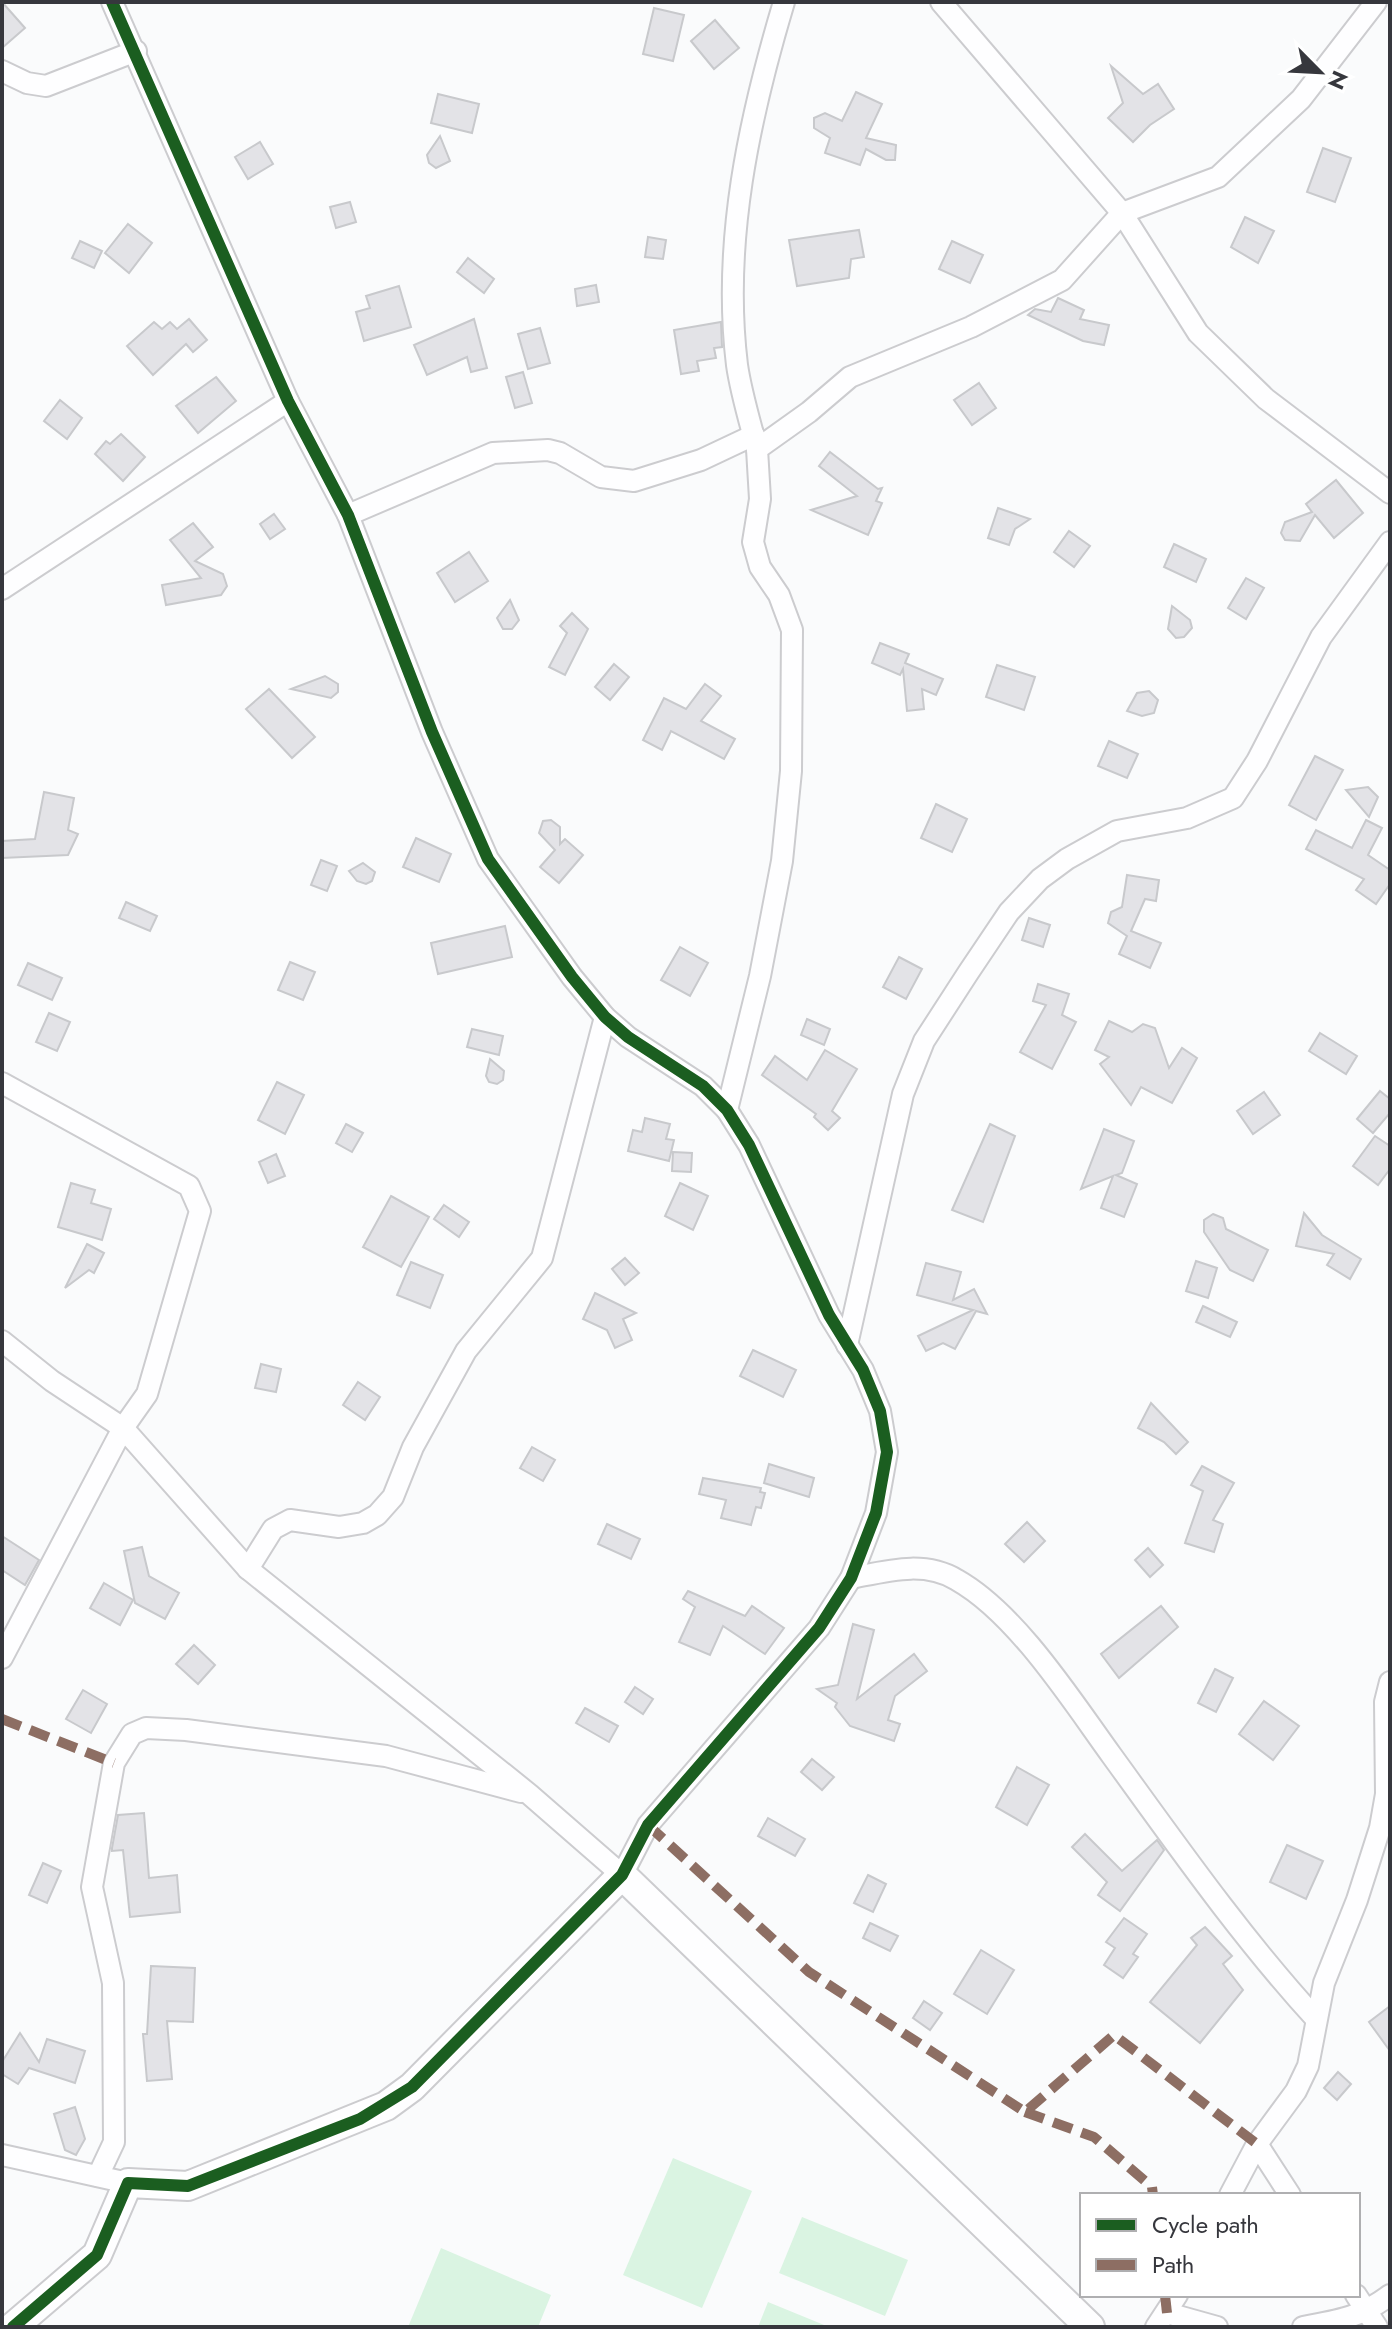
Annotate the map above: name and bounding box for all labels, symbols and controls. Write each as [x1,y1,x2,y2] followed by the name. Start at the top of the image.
[1280,32,1360,112] north arrow
[1320,66,1356,95] text: N
[1080,2193,1360,2297] legend
[1152,2207,1259,2242] text: Cycle path
[1152,2247,1194,2282] text: Path

